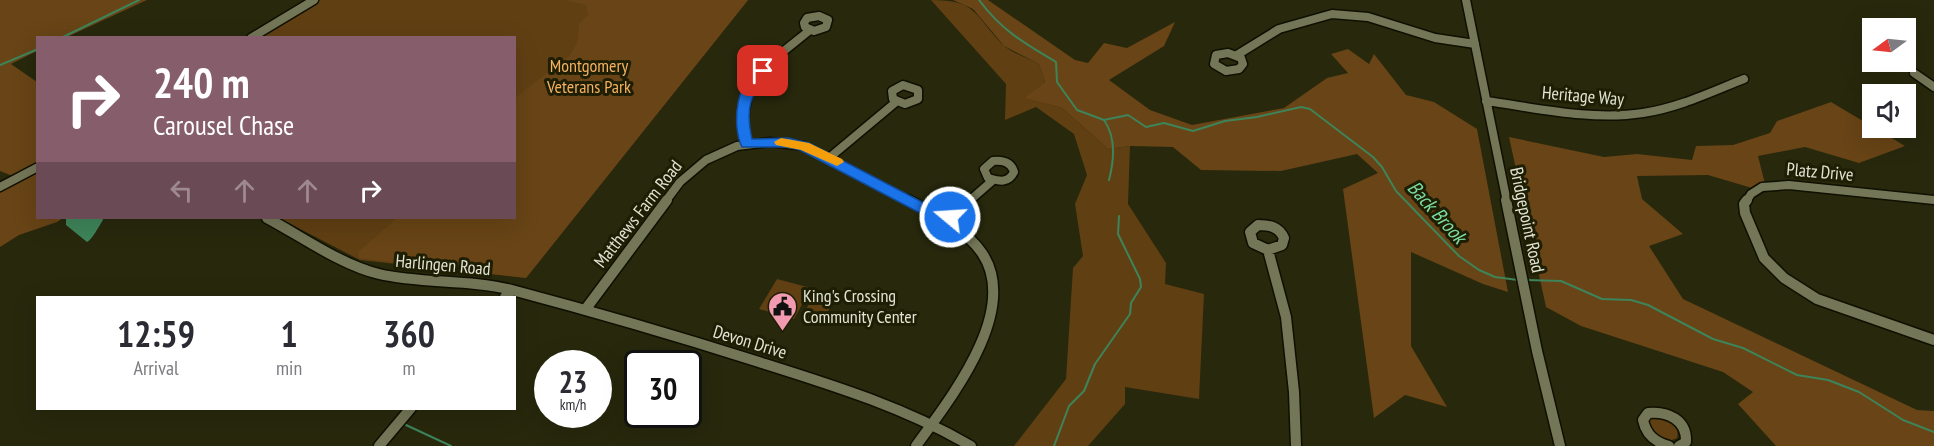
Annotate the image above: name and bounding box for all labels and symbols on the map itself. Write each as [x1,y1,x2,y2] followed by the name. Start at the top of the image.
[1862,18,1916,72] north arrow
[737,45,788,96] pin
[546,54,631,98] park label: Montgomery Veterans Park
[1541,80,1625,111] street label: Heritage Way
[588,155,687,272] street label: Matthews Farm Road
[1786,157,1854,186] street label: Platz Drive
[1505,165,1550,275] street label: Bridgepoint Road
[1402,175,1474,251] water label: Back Brook
[918,185,982,249] position arrow
[395,249,492,280] street label: Harlingen Road
[803,284,917,328] place label: King's Crossing Community Center
[766,290,798,332] public building icon: King's Crossing Community Center
[711,319,790,364] street label: Devon Drive
[624,350,702,428] speed limit sign: 30

